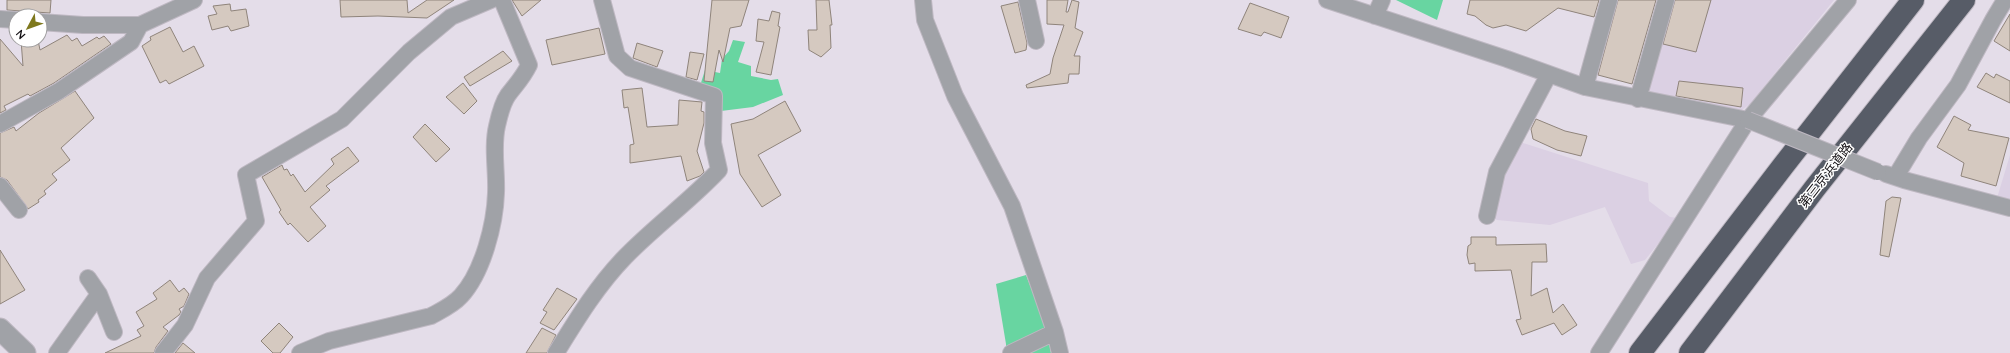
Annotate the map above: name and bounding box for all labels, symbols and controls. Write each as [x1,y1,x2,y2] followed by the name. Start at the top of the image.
[8,8,48,48] north arrow
[13,27,28,42] text: N
[1795,139,1855,211] street label: 第三京浜道路

